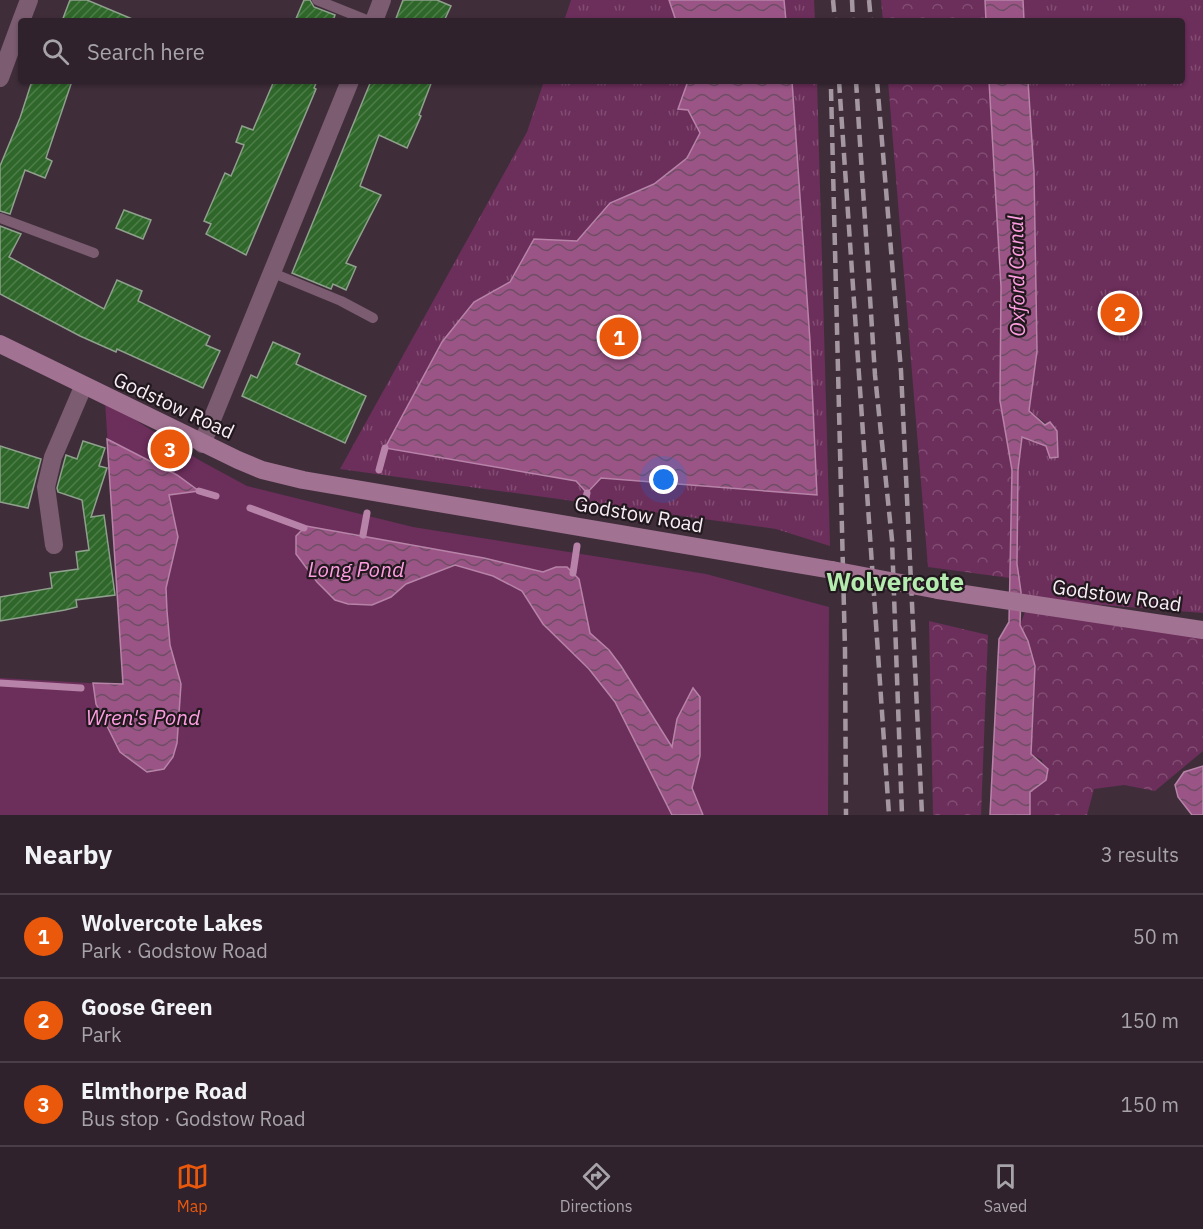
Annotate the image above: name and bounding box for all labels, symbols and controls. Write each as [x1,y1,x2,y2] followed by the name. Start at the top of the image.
[18,18,1185,84] search box
[39,35,72,68] icon: search
[87,37,205,66] text: Search here
[1001,215,1031,337] water label: Oxford Canal
[1100,290,1140,336] pin: 2
[600,314,638,360] pin: 1
[109,365,239,445] street label: Godstow Road
[150,426,190,472] pin: 3
[649,465,678,494] your location
[572,489,706,539] street label: Godstow Road
[308,555,405,583] water label: Long Pond
[826,564,964,598] district label: Wolvercote
[1051,573,1183,617] street label: Godstow Road
[86,703,201,731] water label: Wren's Pond
[24,837,112,871] text: Nearby
[1101,841,1179,868] text: 3 results
[81,908,263,937] text: Wolvercote Lakes
[38,923,50,950] text: 1
[1133,923,1179,950] text: 50 m
[81,937,268,964] text: Park · Godstow Road
[81,992,213,1021] text: Goose Green
[38,1007,50,1034] text: 2
[1121,1007,1179,1034] text: 150 m
[81,1021,121,1048] text: Park
[81,1076,247,1105] text: Elmthorpe Road
[38,1091,50,1118] text: 3
[1121,1091,1179,1118] text: 150 m
[81,1105,306,1132] text: Bus stop · Godstow Road
[176,1160,209,1216] tab: Map
[560,1160,633,1216] tab: Directions
[984,1160,1027,1216] tab: Saved

